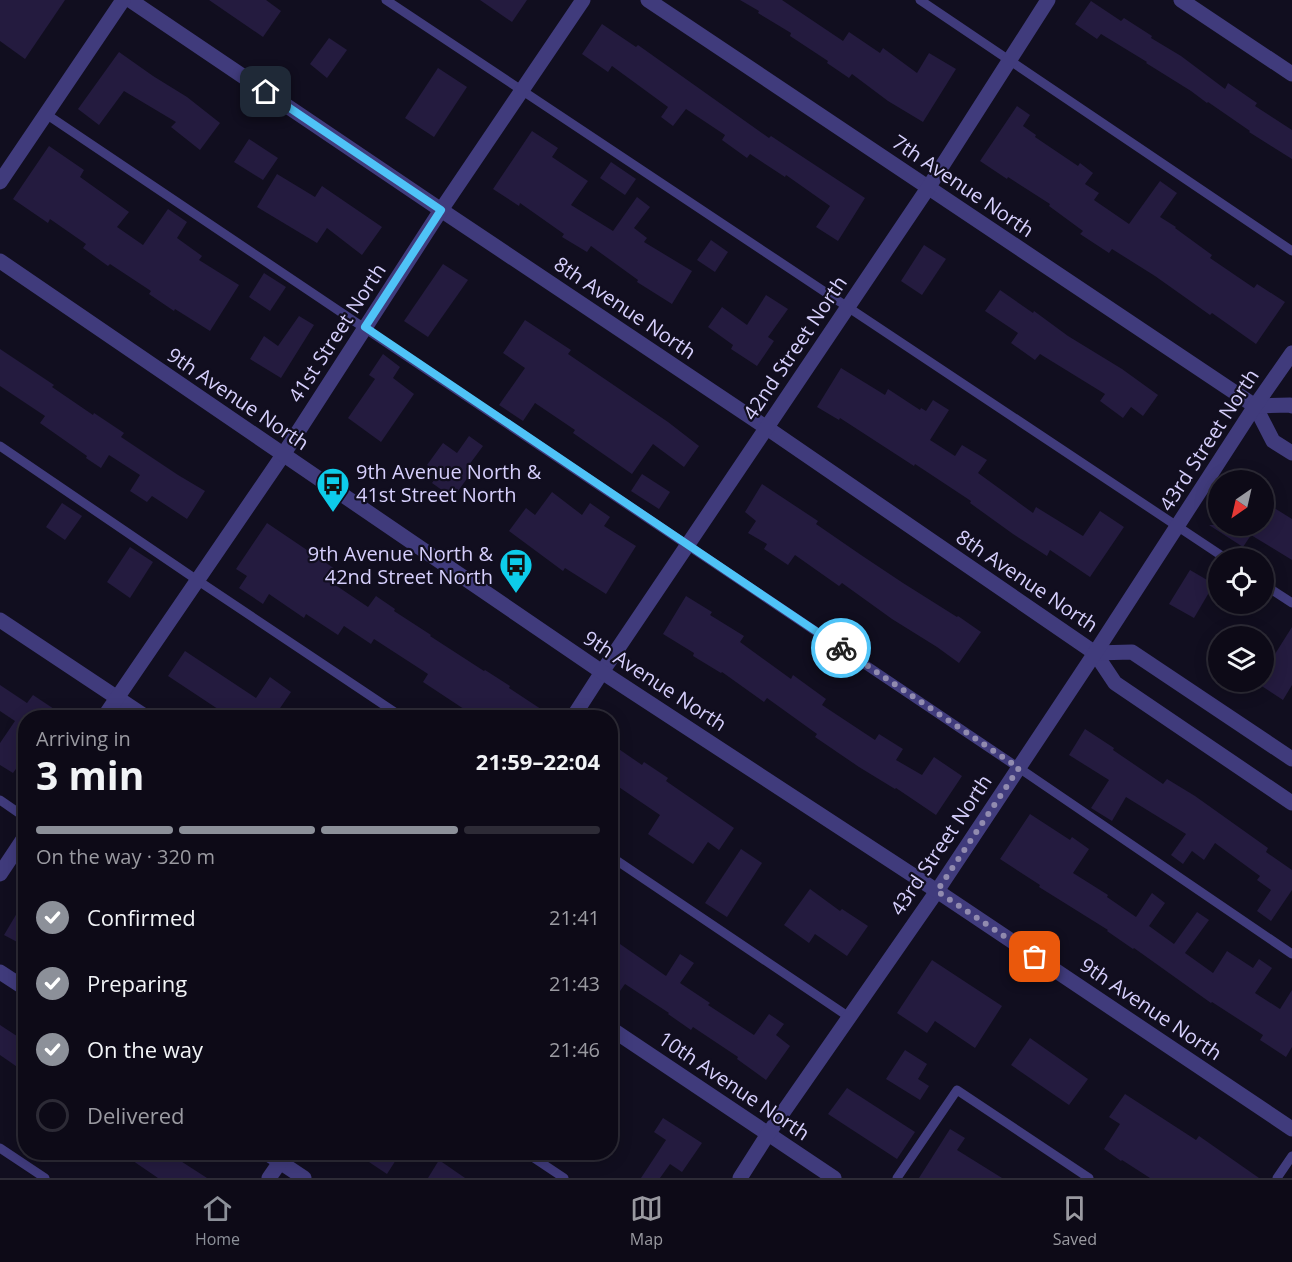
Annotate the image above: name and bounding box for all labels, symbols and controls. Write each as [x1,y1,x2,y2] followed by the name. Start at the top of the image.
[240,66,291,117] pin
[249,75,282,108] icon: home
[887,128,1039,243] street label: 7th Avenue North
[549,250,701,365] street label: 8th Avenue North
[282,258,392,407] street label: 41st Street North
[736,270,853,425] street label: 42nd Street North
[162,341,314,456] street label: 9th Avenue North
[1153,364,1265,516] street label: 43rd Street North
[356,458,542,508] place label: 9th Avenue North & 41st Street North
[315,466,351,513] bus stop icon: 9th Avenue North & 41st Street North
[1208,470,1274,536] north arrow
[1208,470,1274,692] map controls
[951,523,1103,638] street label: 8th Avenue North
[308,540,493,590] place label: 9th Avenue North & 42nd Street North
[498,547,534,594] bus stop icon: 9th Avenue North & 42nd Street North
[1208,548,1274,614] button: locate
[811,618,871,678] courier
[579,624,732,737] street label: 9th Avenue North
[1208,626,1274,692] button: layers
[825,632,858,665] icon: bike
[36,725,131,752] text: Arriving in
[476,746,600,776] text: 21:59–22:04
[36,748,144,801] text: 3 min
[883,769,998,920] street label: 43rd Street North
[36,843,215,870] text: On the way · 320 m
[36,901,69,934] icon: check
[87,902,196,932] text: Confirmed
[549,904,600,931] text: 21:41
[1009,931,1060,982] pin
[1018,940,1051,973] icon: bag
[1075,951,1227,1066] street label: 9th Avenue North
[36,967,69,1000] icon: check
[87,968,187,998] text: Preparing
[549,970,600,997] text: 21:43
[653,1025,815,1146] street label: 10th Avenue North
[36,1033,69,1066] icon: check
[87,1034,203,1064] text: On the way
[549,1036,600,1063] text: 21:46
[87,1100,185,1130] text: Delivered
[195,1192,240,1250] tab: Home
[630,1192,663,1250] tab: Map
[1053,1192,1097,1250] tab: Saved

